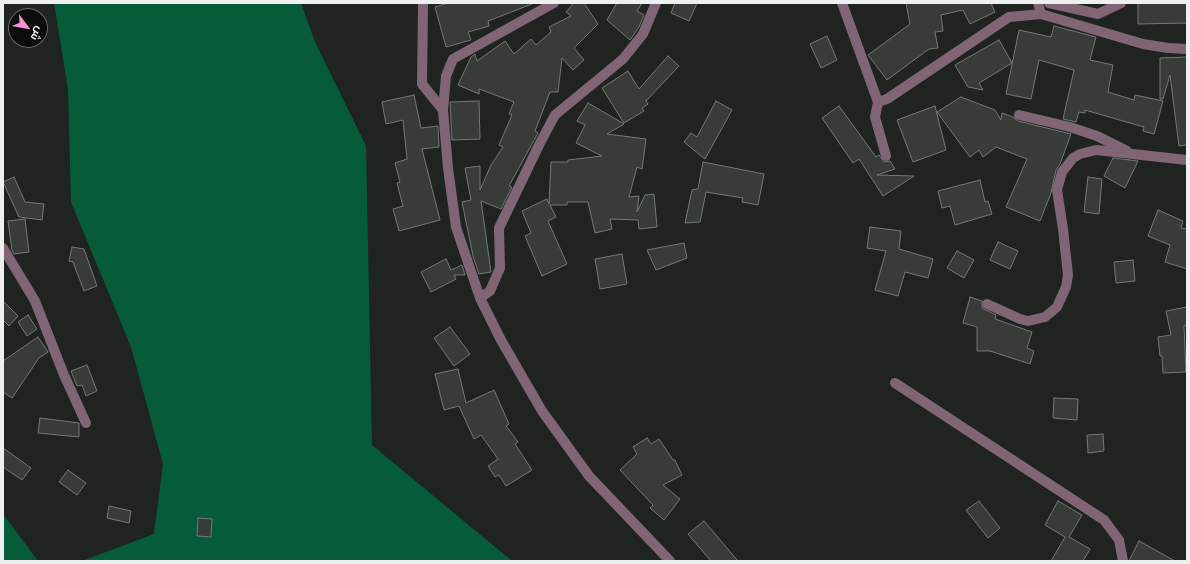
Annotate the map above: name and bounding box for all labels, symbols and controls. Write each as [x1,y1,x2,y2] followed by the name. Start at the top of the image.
[8,8,48,48] north arrow
[28,25,46,43] text: ش

